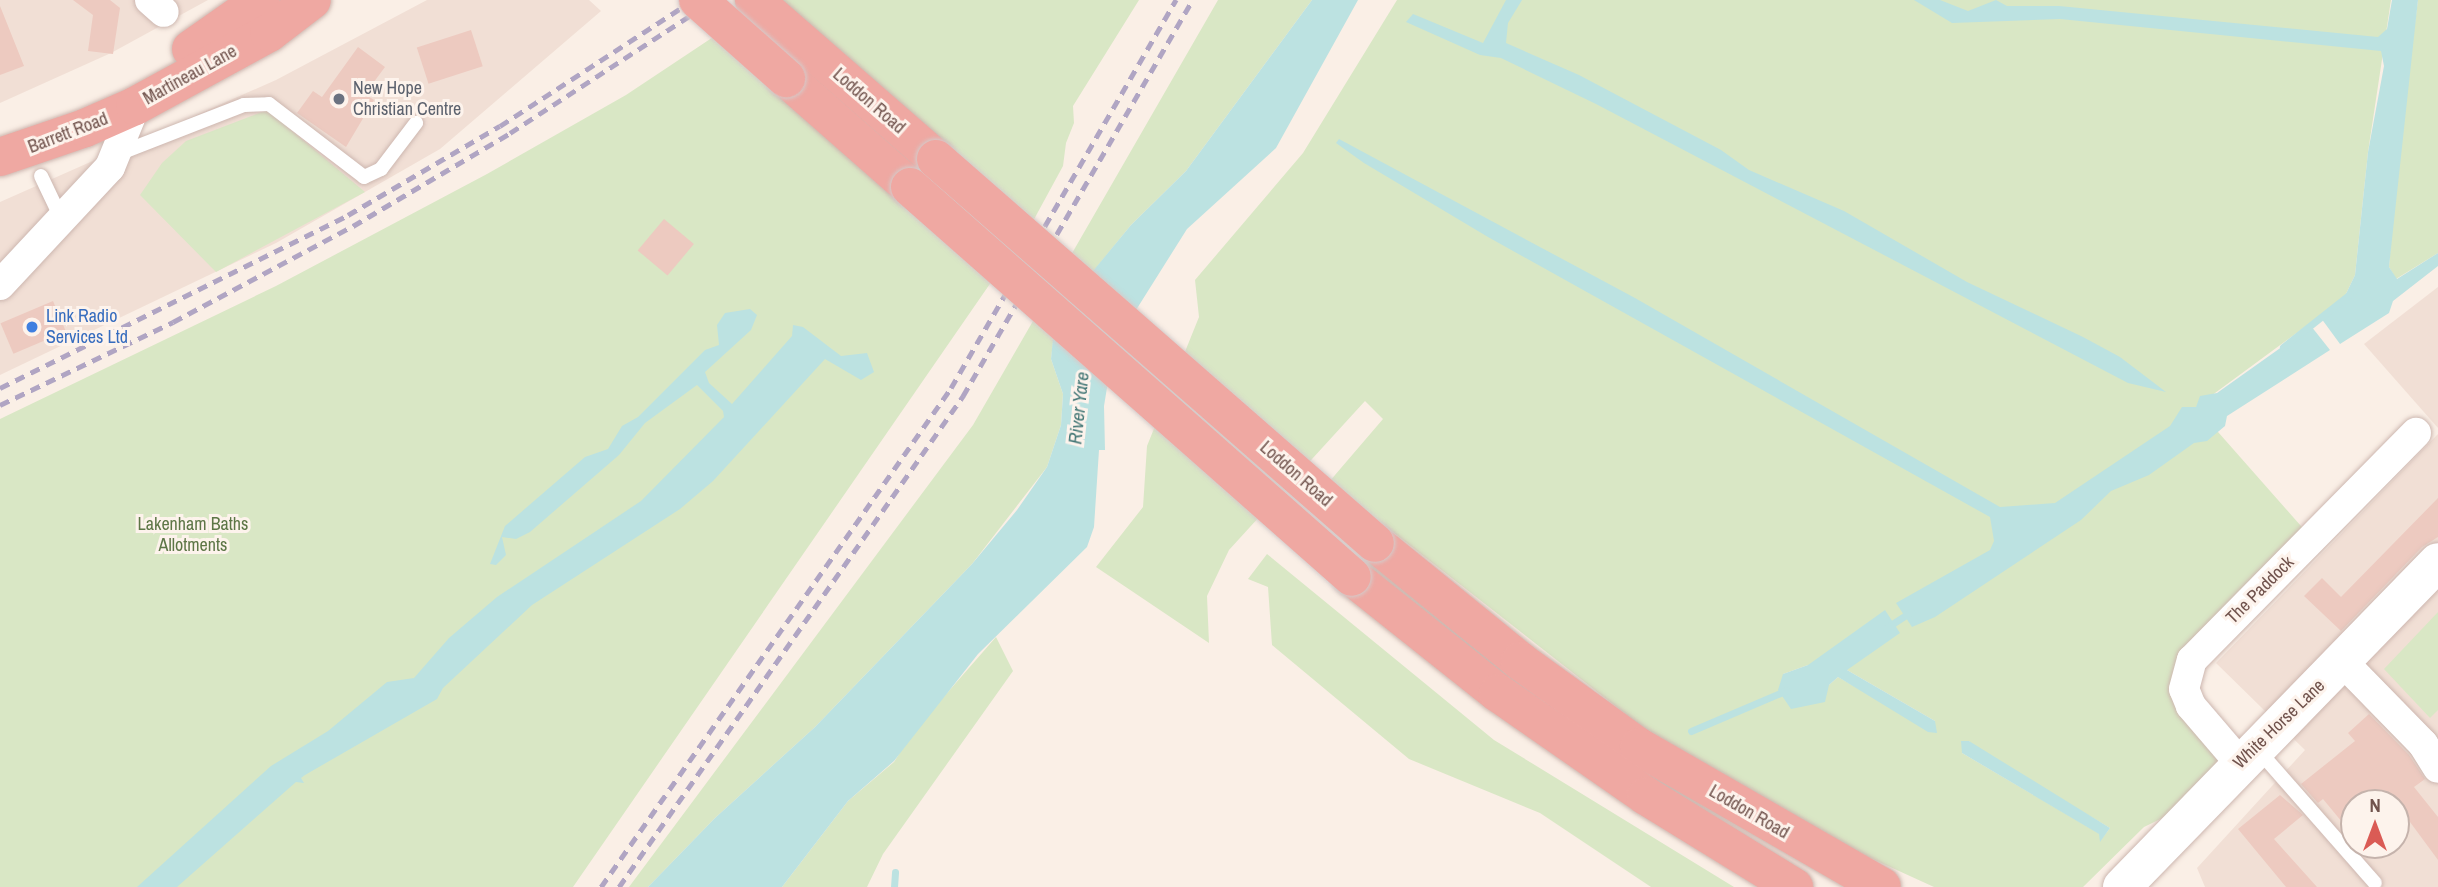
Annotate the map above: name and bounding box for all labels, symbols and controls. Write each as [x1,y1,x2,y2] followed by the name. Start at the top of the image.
[140,40,240,110] street label: Martineau Lane
[828,64,910,138] street label: Loddon Road
[353,78,461,120] place label: New Hope Christian Centre
[331,91,347,107] marker: New Hope Christian Centre
[25,108,111,158] street label: Barrett Road
[46,306,128,348] place label: Link Radio Services Ltd
[24,319,40,335] marker: Link Radio Services Ltd
[1064,370,1094,446] water label: River Yare
[1255,437,1337,511] street label: Loddon Road
[138,514,248,556] park label: Lakenham Baths Allotments
[2222,552,2298,628] street label: The Paddock
[2229,675,2329,773] street label: White Horse Lane
[1705,780,1793,844] street label: Loddon Road
[2340,789,2410,859] north arrow
[2369,792,2381,818] text: N

